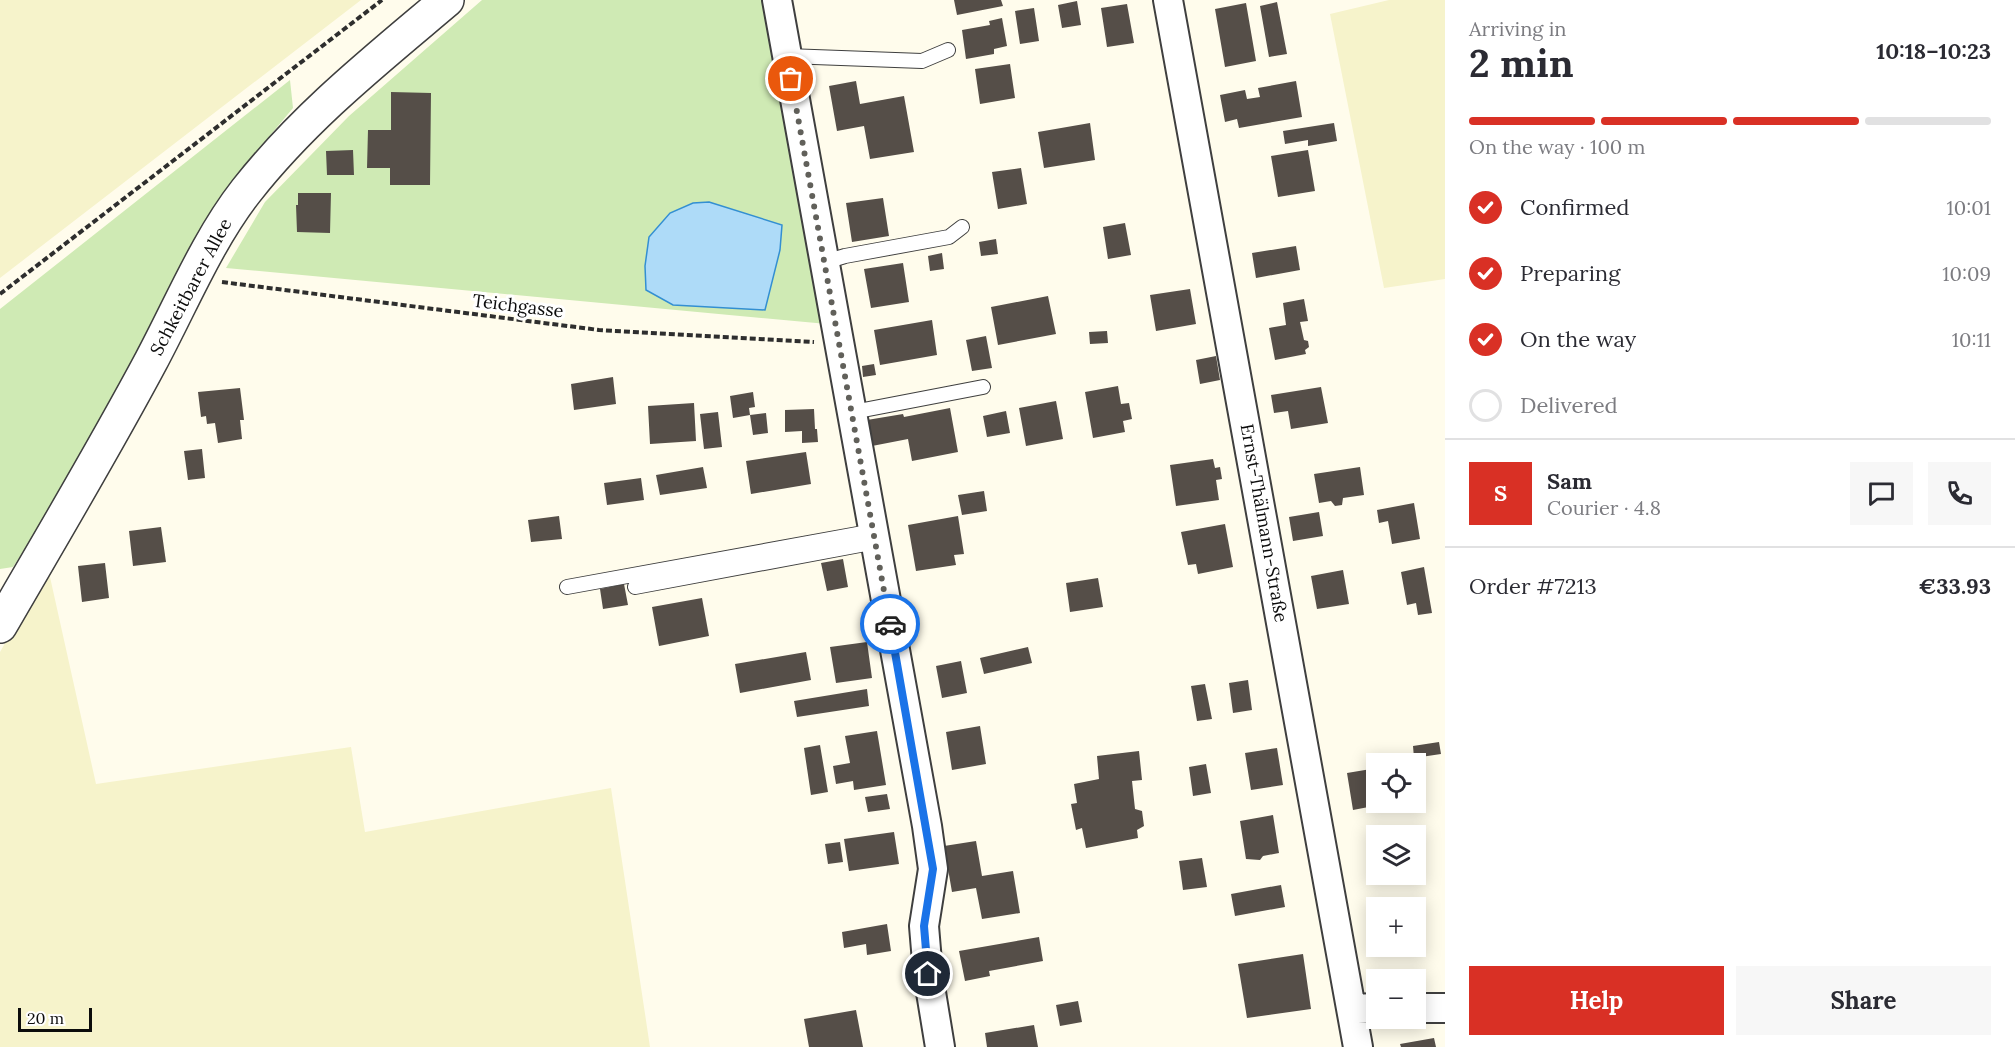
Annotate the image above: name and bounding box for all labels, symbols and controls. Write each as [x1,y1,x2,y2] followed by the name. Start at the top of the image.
[1469,16,1566,41] text: Arriving in
[1876,37,1991,65] text: 10:18–10:23
[1469,38,1574,88] text: 2 min
[765,53,816,104] pin
[774,62,807,95] icon: bag
[1469,134,1645,159] text: On the way · 100 m
[1469,191,1502,224] icon: check
[1520,193,1629,221] text: Confirmed
[1947,195,1991,220] text: 10:01
[145,214,237,359] street label: Schkeitbarer Allee
[1469,257,1502,290] icon: check
[1520,259,1620,287] text: Preparing
[1942,261,1991,286] text: 10:09
[471,289,565,323] street label: Teichgasse
[1469,323,1502,356] icon: check
[1520,325,1636,353] text: On the way
[1952,327,1991,352] text: 10:11
[1520,391,1618,419] text: Delivered
[1236,422,1293,624] street label: Ernst-Thälmann-Straße
[1850,462,1913,525] button: chat
[1928,462,1991,525] button: phone
[1547,467,1592,495] text: Sam
[1494,479,1507,507] text: S
[1547,495,1661,520] text: Courier · 4.8
[1469,572,1597,600] text: Order #7213
[1918,572,1991,600] text: €33.93
[860,594,920,654] courier
[874,608,907,641] icon: car
[1366,753,1426,1029] map controls
[1366,753,1426,813] button: locate
[1366,825,1426,885] button: layers
[1366,897,1426,957] button: +
[902,948,953,999] pin
[911,957,944,990] icon: home
[1469,966,1724,1035] button: Help
[1736,966,1991,1035] button: Share
[1366,969,1426,1029] button: −
[18,1005,92,1032] scale bar
[27,1008,64,1028] text: 20 m

